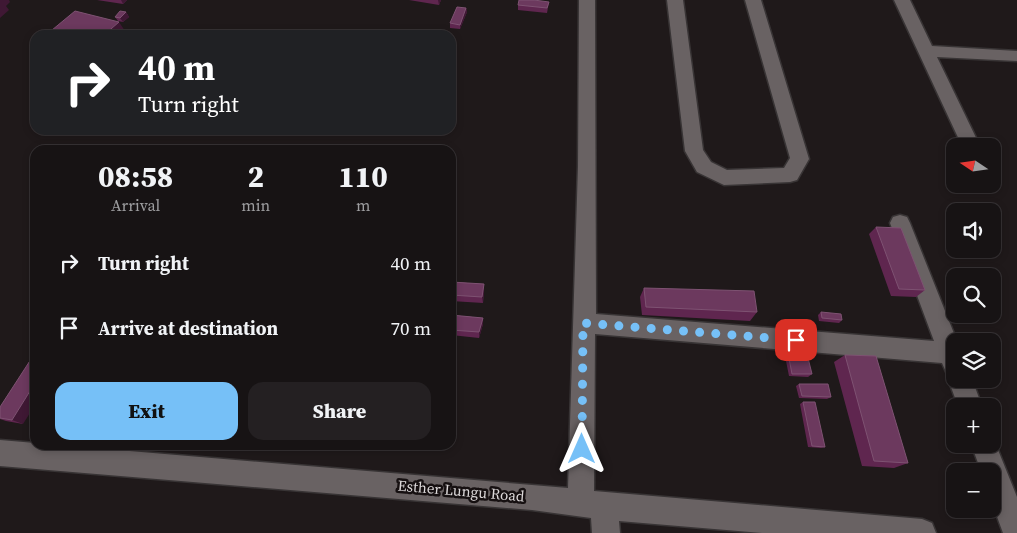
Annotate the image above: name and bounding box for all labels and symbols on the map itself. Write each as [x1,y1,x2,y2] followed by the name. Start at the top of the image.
[946,138,1001,192] north arrow
[775,319,817,361] pin
[555,422,607,474] position arrow
[397,474,526,507] street label: Esther Lungu Road

